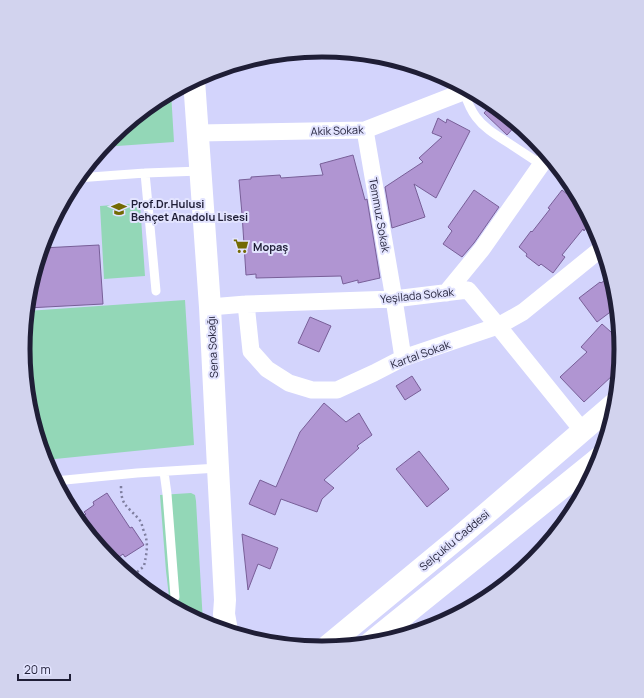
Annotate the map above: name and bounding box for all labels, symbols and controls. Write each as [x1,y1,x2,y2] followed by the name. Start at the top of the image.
[310,122,364,138] street label: Akik Sokak
[366,177,394,254] street label: Temmuz Sokak
[131,196,248,224] place label: Prof.Dr.Hulusi Behçet Anadolu Lisesi
[110,200,128,218] school or university icon: Prof.Dr.Hulusi Behçet Anadolu Lisesi
[232,237,250,255] supermarket icon: Mopaş
[253,239,288,254] place label: Mopaş
[380,284,455,306] street label: Yeşilada Sokak
[203,316,221,378] street label: Sena Sokağı
[388,336,452,372] street label: Kartal Sokak
[416,506,492,574] street label: Selçuklu Caddesi
[18,656,70,682] scale bar
[24,661,51,678] text: 20 m

